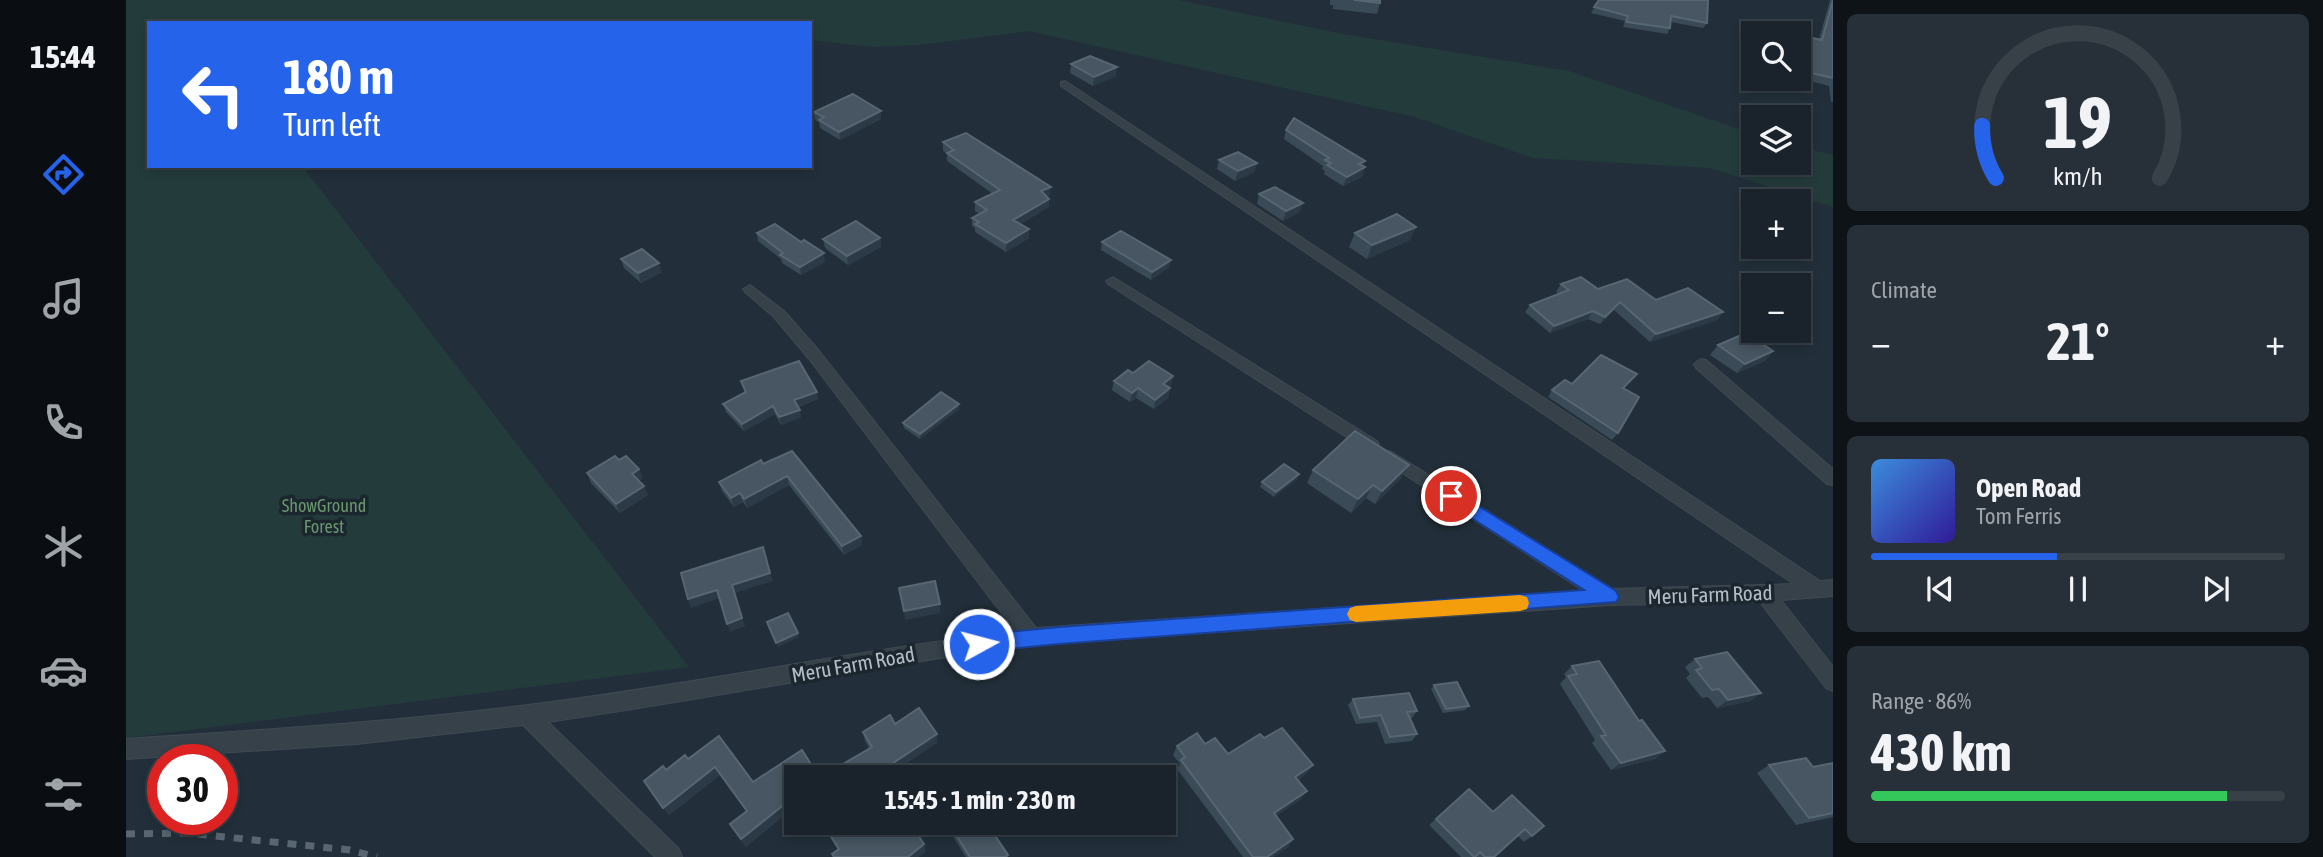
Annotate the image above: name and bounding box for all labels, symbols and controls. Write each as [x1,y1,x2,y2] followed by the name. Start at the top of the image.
[1741,21,1811,343] map controls
[1741,21,1811,91] button: search
[30,38,96,75] text: 15:44
[283,48,394,104] text: 180 m
[168,49,259,140] icon: left
[2044,81,2112,164] text: 19
[1741,105,1811,175] button: layers
[283,106,381,143] text: Turn left
[39,150,88,199] icon: directions
[2053,162,2103,190] text: km/h
[1741,189,1811,259] button: +
[1741,273,1811,343] button: −
[39,274,88,323] icon: music
[1871,277,1937,303] text: Climate
[2046,311,2110,371] text: 21°
[1871,320,1891,363] text: −
[2265,320,2285,363] text: +
[39,398,88,447] icon: phone
[1421,466,1481,526] pin
[1976,473,2081,503] text: Open Road
[1432,477,1470,515] icon: arrive
[282,495,366,537] park label: ShowGround Forest
[1976,503,2061,529] text: Tom Ferris
[39,522,88,571] icon: climate
[1921,570,1959,608] icon: previous
[2059,570,2097,608] icon: pause
[2197,570,2235,608] icon: next
[1647,580,1773,608] street label: Meru Farm Road
[942,607,1016,681] position arrow
[789,641,917,687] street label: Meru Farm Road
[39,646,88,695] icon: car
[1871,688,1971,714] text: Range · 86%
[1871,722,2012,782] text: 430 km
[147,744,238,835] speed limit sign: 30
[39,770,88,819] icon: filters
[885,785,1075,815] text: 15:45 · 1 min · 230 m

